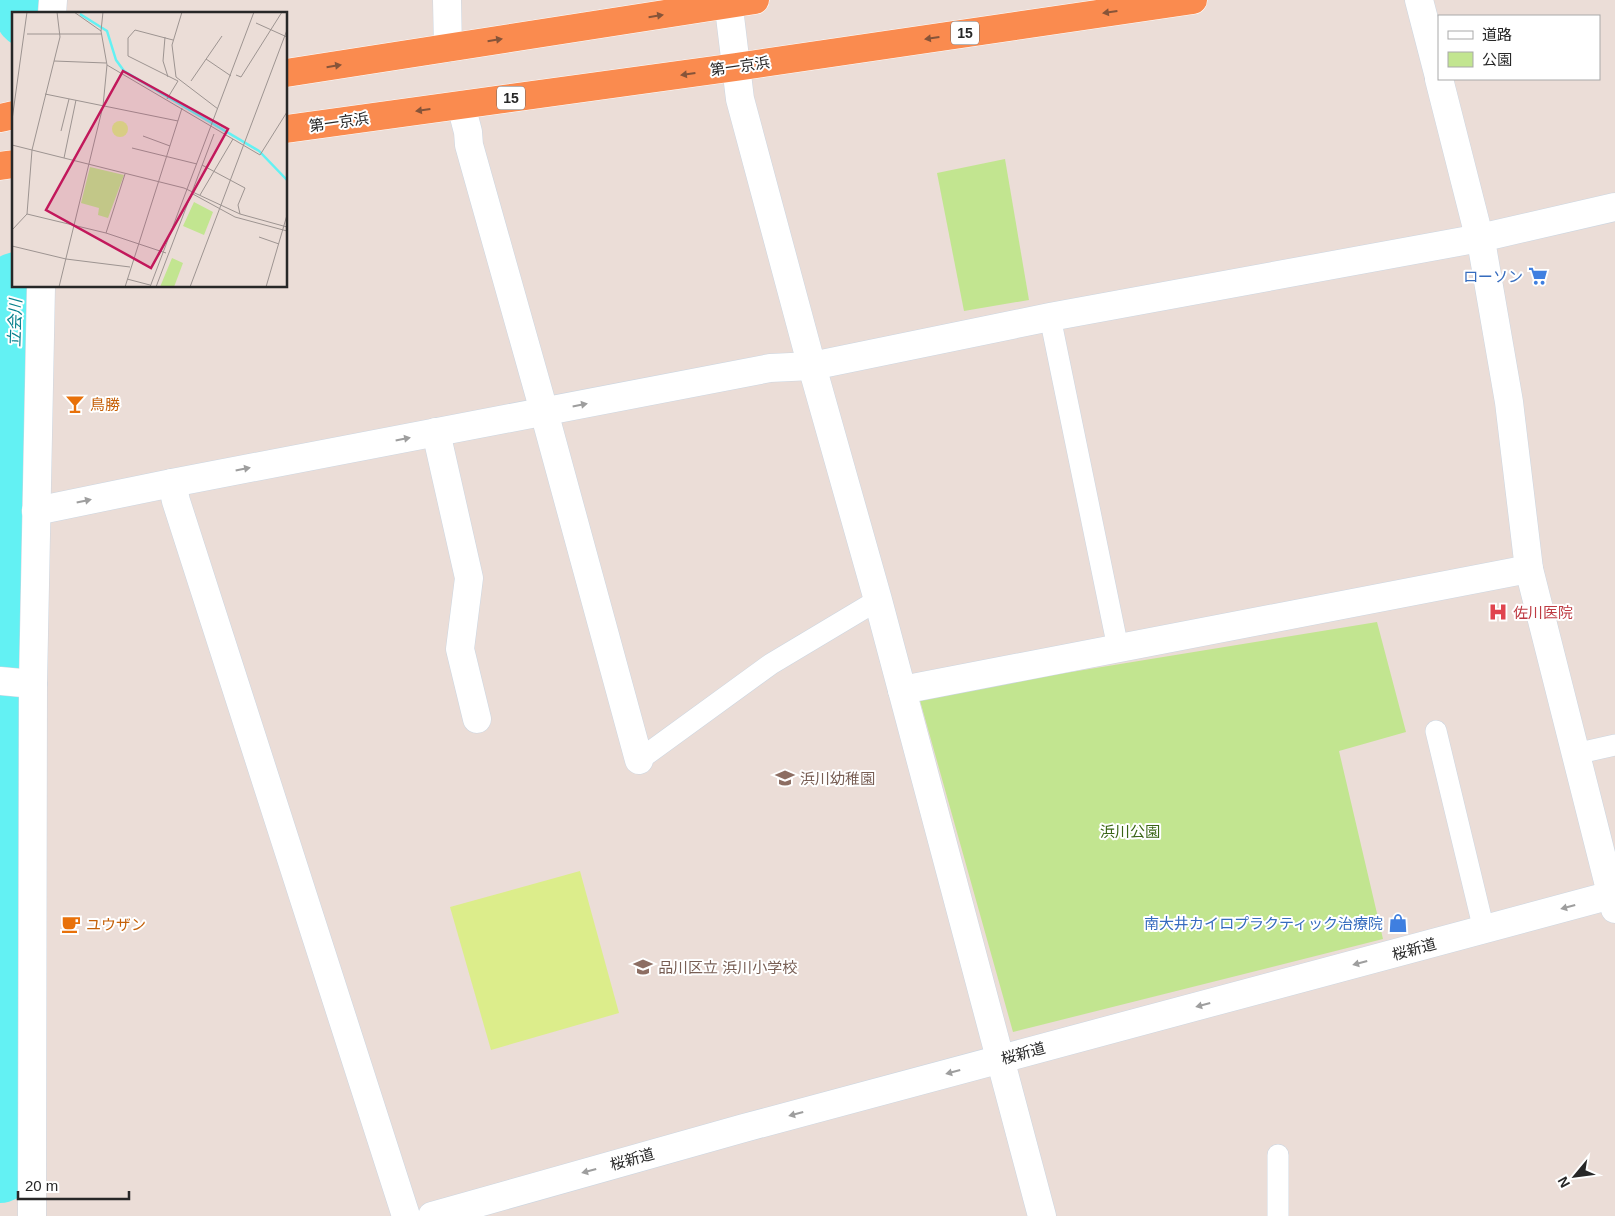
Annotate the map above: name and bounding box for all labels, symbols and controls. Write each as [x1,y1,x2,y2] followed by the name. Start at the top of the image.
[1102,8,1118,16] one-way arrow
[12,12,288,288] inset map
[648,12,664,20] one-way arrow
[1438,15,1600,80] legend
[951,22,979,44] road number: 15
[1482,26,1512,43] text: 道路
[923,34,939,42] one-way arrow
[487,36,503,44] one-way arrow
[1482,51,1512,68] text: 公園
[709,53,771,79] street label: 第一京浜
[327,61,343,69] one-way arrow
[680,70,696,78] one-way arrow
[497,86,525,110] road number: 15
[415,107,431,115] one-way arrow
[308,109,370,135] street label: 第一京浜
[1527,265,1549,287] supermarket icon: ローソン
[1463,268,1523,285] place label: ローソン
[6,297,24,347] water label: 立会川
[64,393,86,415] bar icon: 鳥勝
[90,396,120,413] place label: 鳥勝
[572,400,588,408] one-way arrow
[395,434,411,442] one-way arrow
[236,465,252,473] one-way arrow
[76,497,92,505] one-way arrow
[1487,601,1509,623] hospital icon: 佐川医院
[1513,604,1573,621] place label: 佐川医院
[774,767,796,789] school or university icon: 浜川幼稚園
[800,770,875,787] place label: 浜川幼稚園
[1100,823,1160,840] park label: 浜川公園
[1560,904,1575,912] one-way arrow
[1387,912,1409,934] shop icon: 南大井カイロプラクティック治療院
[60,913,82,935] cafe icon: ユウザン
[1144,915,1383,932] place label: 南大井カイロプラクティック治療院
[86,916,146,933] place label: ユウザン
[1390,935,1438,963] street label: 桜新道
[632,956,654,978] school or university icon: 品川区立 浜川小学校
[658,959,797,976] place label: 品川区立 浜川小学校
[1353,959,1368,967] one-way arrow
[1196,1001,1211,1009] one-way arrow
[999,1039,1047,1067] street label: 桜新道
[946,1068,961,1076] one-way arrow
[789,1110,804,1118] one-way arrow
[608,1145,656,1173] street label: 桜新道
[1550,1151,1600,1201] north arrow
[582,1167,597,1175] one-way arrow
[18,1168,129,1200] scale bar
[1554,1174,1573,1191] text: N
[25,1177,58,1194] text: 20 m

